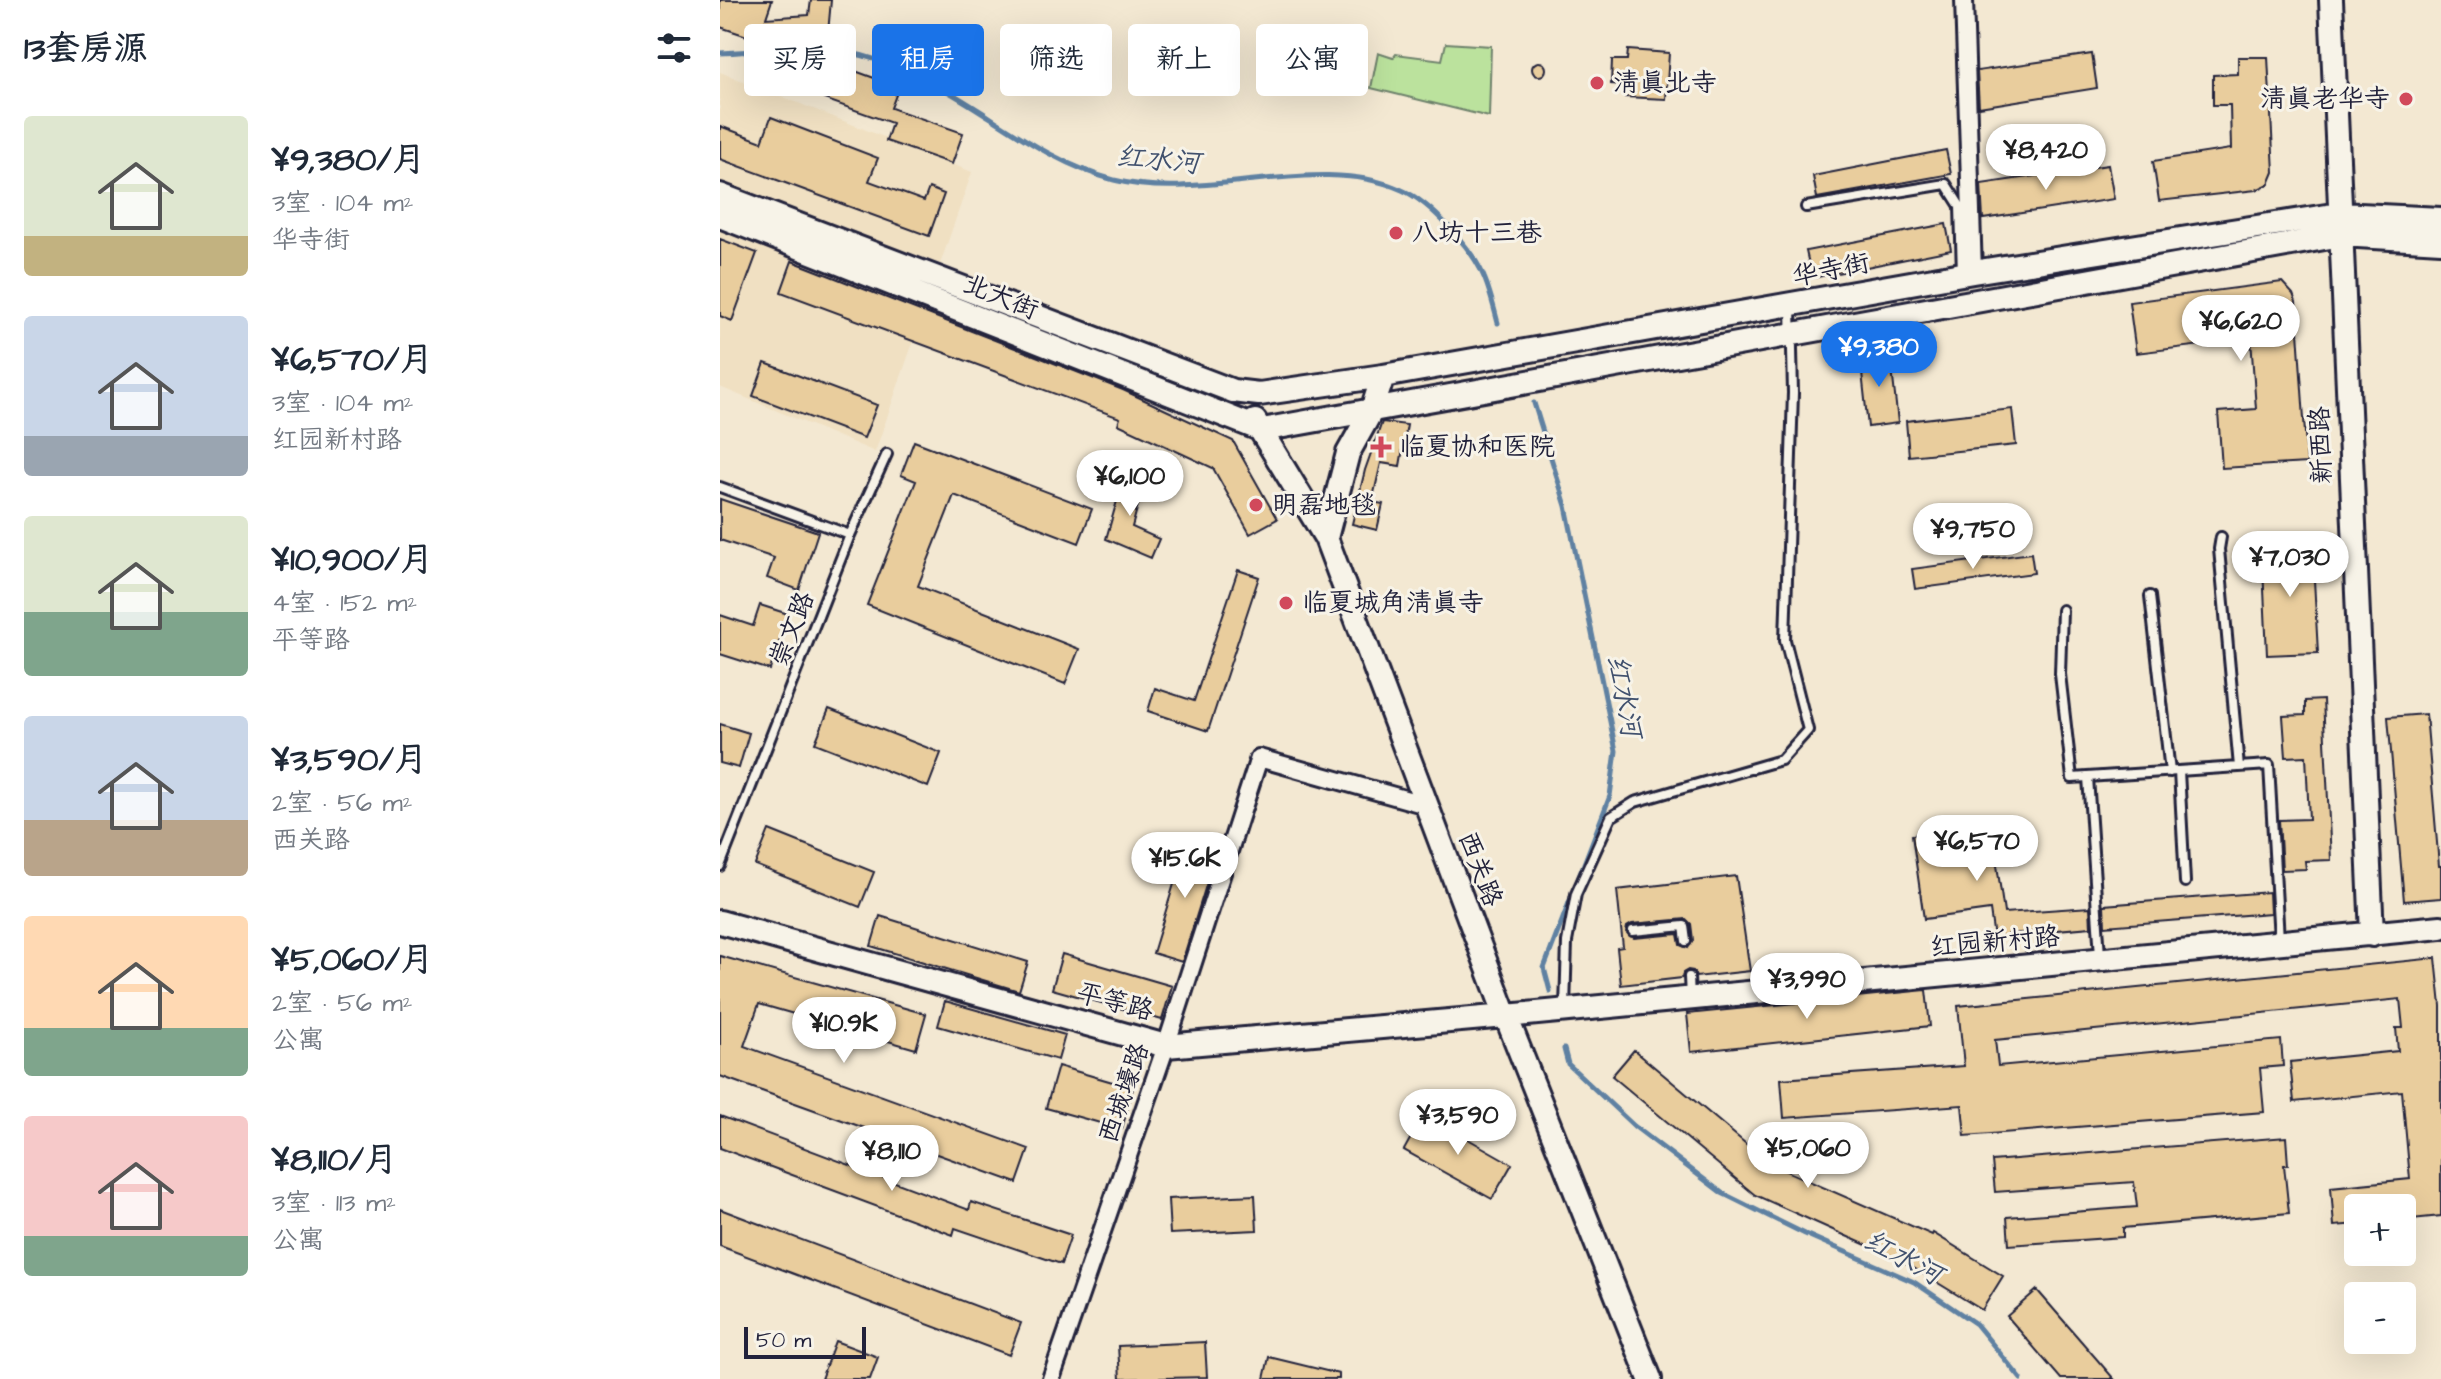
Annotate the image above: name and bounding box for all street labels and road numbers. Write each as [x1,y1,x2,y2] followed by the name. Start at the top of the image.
[1789,245,1873,295] street label: 华寺街
[958,266,1044,328] street label: 北大街
[2302,405,2340,485] street label: 新西路
[761,586,823,672] street label: 崇文路
[1449,826,1511,912] street label: 西关路
[1929,918,2061,966] street label: 红园新村路
[1073,975,1157,1029] street label: 平等路
[1090,1038,1158,1148] street label: 西城壕路

